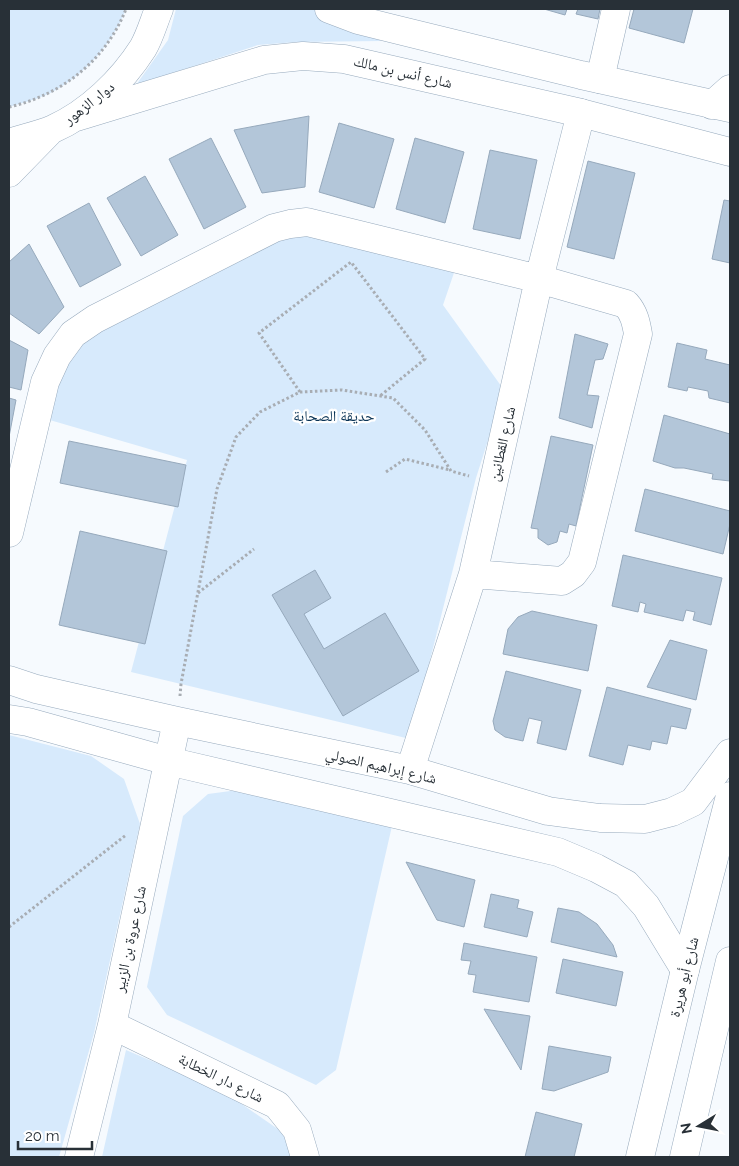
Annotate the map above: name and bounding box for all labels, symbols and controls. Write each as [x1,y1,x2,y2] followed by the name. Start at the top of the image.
[352,52,454,93] street label: شارع أنس بن مالك
[59,78,118,129] street label: دوار الزهور
[485,405,520,483] street label: شارع القطانين
[293,407,375,425] park label: حديقة الصحابة
[323,744,438,790] street label: شارع إبراهيم الصولي
[110,884,151,995] street label: شارع عروة بن الزبير
[665,935,704,1019] street label: شارع أبو هريرة
[175,1050,267,1107] street label: شارع دار الخطابة
[674,1101,724,1151] north arrow
[18,1118,91,1150] scale bar
[677,1122,695,1135] text: N
[25,1127,60,1145] text: 20 m

